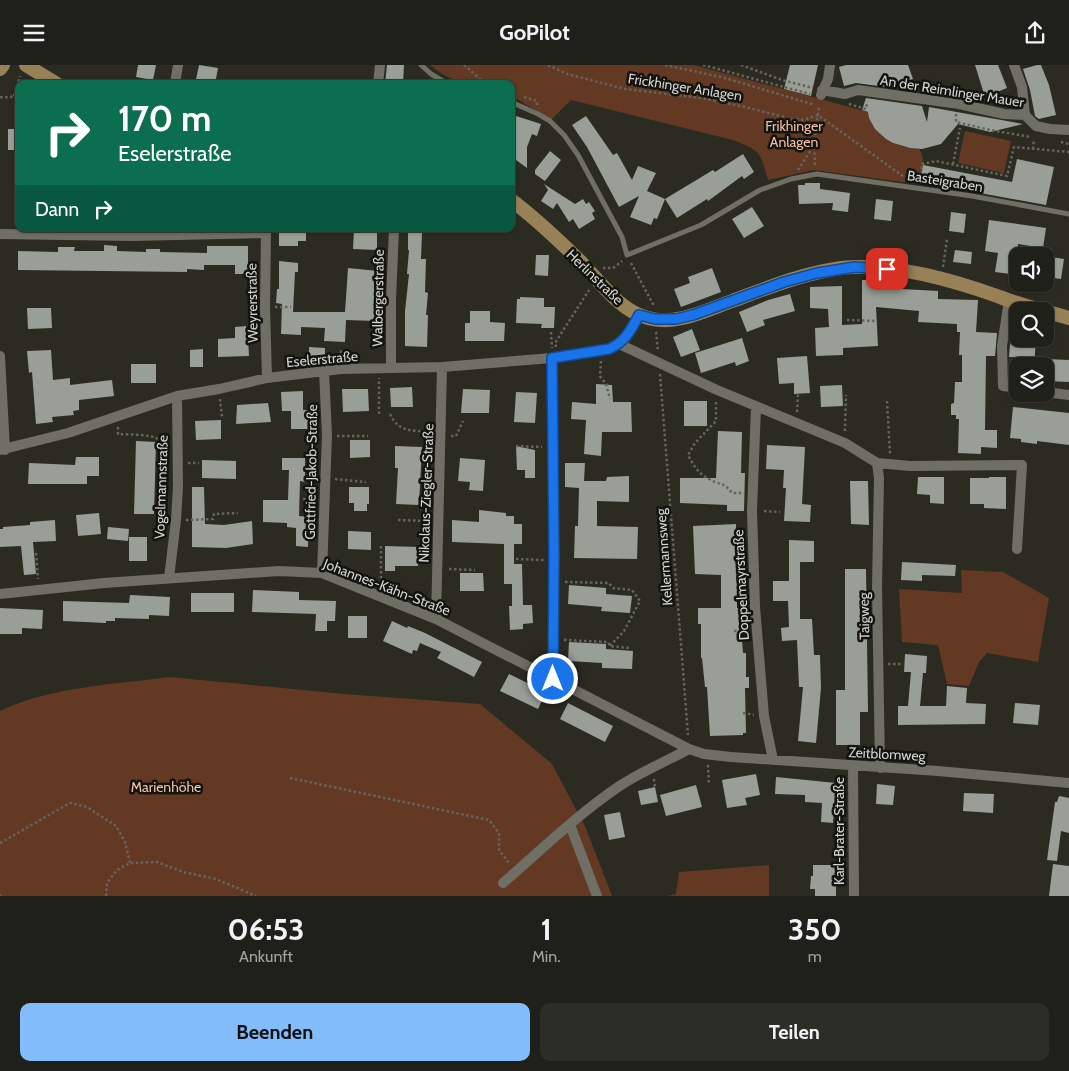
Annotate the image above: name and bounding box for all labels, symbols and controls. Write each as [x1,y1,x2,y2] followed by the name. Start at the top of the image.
[20,19,48,47] icon: menu
[499,19,570,46] text: GoPilot
[1021,19,1049,47] icon: share
[627,69,743,105] street label: Frickhinger Anlagen
[879,71,1026,111] street label: An der Reimlinger Mauer
[118,97,211,140] text: 170 m
[35,100,100,165] icon: right
[765,117,823,151] park label: Frikhinger Anlagen
[118,140,231,167] text: Eselerstraße
[906,166,984,196] street label: Basteigraben
[89,195,117,223] icon: right
[35,198,79,221] text: Dann
[563,245,627,309] street label: Herlinstraße
[1009,247,1054,402] map controls
[1009,247,1054,292] button: sound
[866,248,908,290] pin
[368,249,388,347] street label: Walbergerstraße
[873,255,901,283] icon: arrive
[242,263,262,343] street label: Weyrerstraße
[1009,302,1054,347] button: search
[285,347,359,371] street label: Eselerstraße
[1009,357,1054,402] button: layers
[301,404,321,540] street label: Gottfried-Jakob-Straße
[415,423,437,563] street label: Nikolaus-Ziegler-Straße
[150,435,172,539] street label: Vogelmannstraße
[652,507,676,606] street label: Kellermannsweg
[729,529,753,641] street label: Doppelmayrstraße
[320,554,453,620] street label: Johannes-Kähn-Straße
[855,591,873,640] street label: Taigweg
[526,652,578,704] position arrow
[848,743,927,765] street label: Zeitblomweg
[830,777,848,885] street label: Karl-Brater-Straße
[131,778,201,796] park label: Marienhöhe
[228,911,304,948] text: 06:53
[541,911,552,948] text: 1
[788,911,841,948] text: 350
[239,947,293,966] text: Ankunft
[532,947,560,966] text: Min.
[808,947,822,966] text: m
[20,1003,530,1061] button: Beenden
[540,1003,1049,1061] button: Teilen

